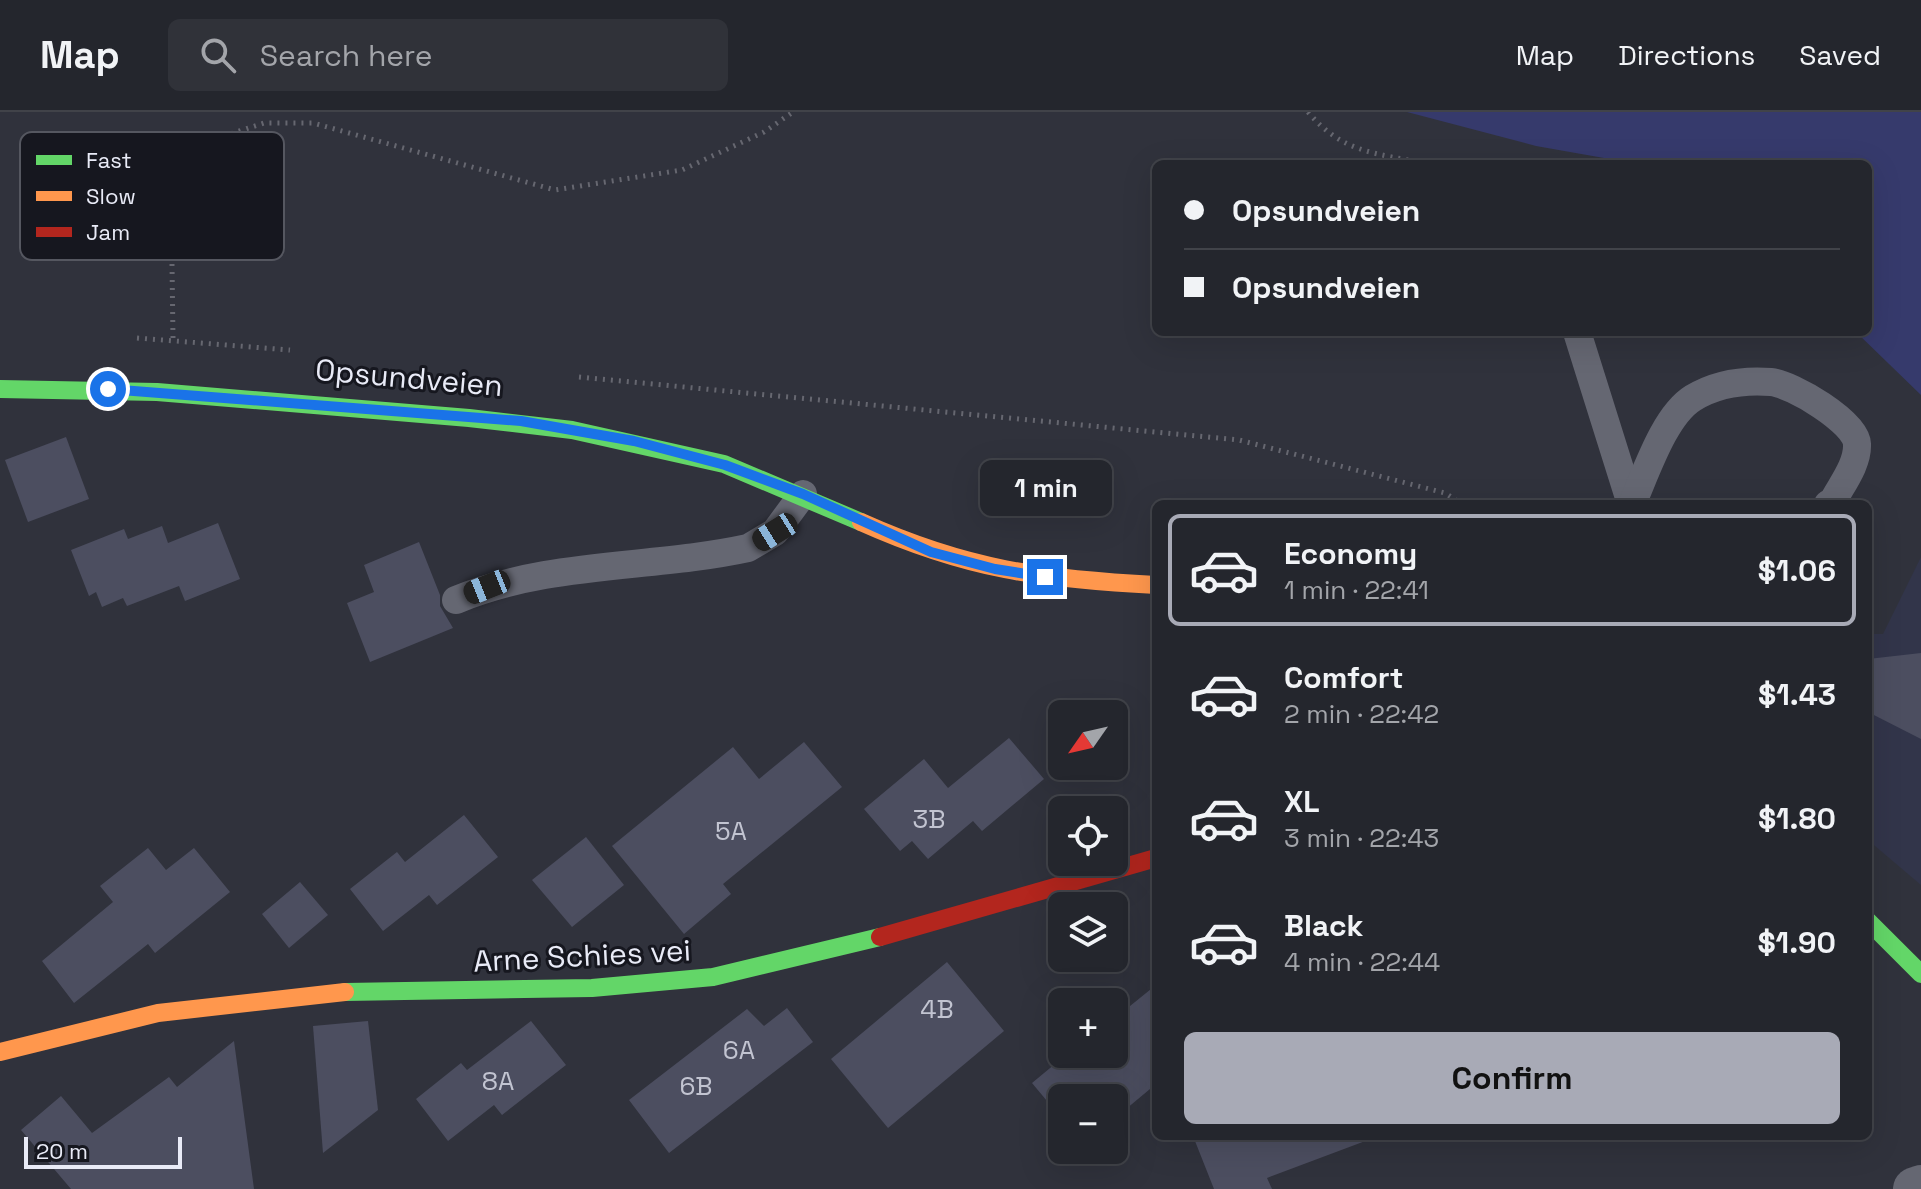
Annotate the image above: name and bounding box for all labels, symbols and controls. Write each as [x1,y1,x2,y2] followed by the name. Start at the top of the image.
[168,19,728,91] search box
[40,31,120,79] text: Map
[196,33,240,77] icon: search
[260,36,433,75] text: Search here
[1516,37,1574,73] text: Map
[1618,37,1755,73] text: Directions
[1799,37,1881,73] text: Saved
[20,132,284,260] legend
[86,146,132,174] text: Fast
[86,182,136,210] text: Slow
[1232,191,1420,230] text: Opsundveien
[86,218,130,246] text: Jam
[1232,268,1420,307] text: Opsundveien
[314,350,504,405] street label: Opsundveien
[90,371,126,407] route start
[979,461,1111,517] callout: 1 min
[1014,471,1078,505] text: 1 min
[748,509,802,555] car
[1188,534,1260,606] icon: car
[1284,534,1417,573] text: Economy
[1758,551,1836,590] text: $1.06
[1027,559,1063,595] route end
[460,567,514,607] car
[1284,573,1429,607] text: 1 min · 22:41
[1188,658,1260,730] icon: car
[1284,658,1403,697] text: Comfort
[1758,675,1836,714] text: $1.43
[1284,697,1439,731] text: 2 min · 22:42
[1048,700,1128,780] north arrow
[1048,700,1128,1164] map controls
[1188,782,1260,854] icon: car
[1284,782,1320,821] text: XL
[1048,796,1128,876] button: locate
[1758,799,1836,838] text: $1.80
[913,802,945,836] house number: 3B
[715,814,747,848] house number: 5A
[1284,821,1439,855] text: 3 min · 22:43
[1048,892,1128,972] button: layers
[1188,906,1260,978] icon: car
[1284,906,1363,945] text: Black
[1757,923,1836,962] text: $1.90
[472,930,692,981] street label: Arne Schies vei
[1284,945,1440,979] text: 4 min · 22:44
[1048,988,1128,1068] button: +
[920,992,954,1026] house number: 4B
[1184,1032,1840,1124] button: Confirm
[723,1033,755,1067] house number: 6A
[482,1064,514,1098] house number: 8A
[679,1069,713,1103] house number: 6B
[1048,1084,1128,1164] button: −
[24,1133,182,1169] scale bar
[36,1137,88,1165] text: 20 m

